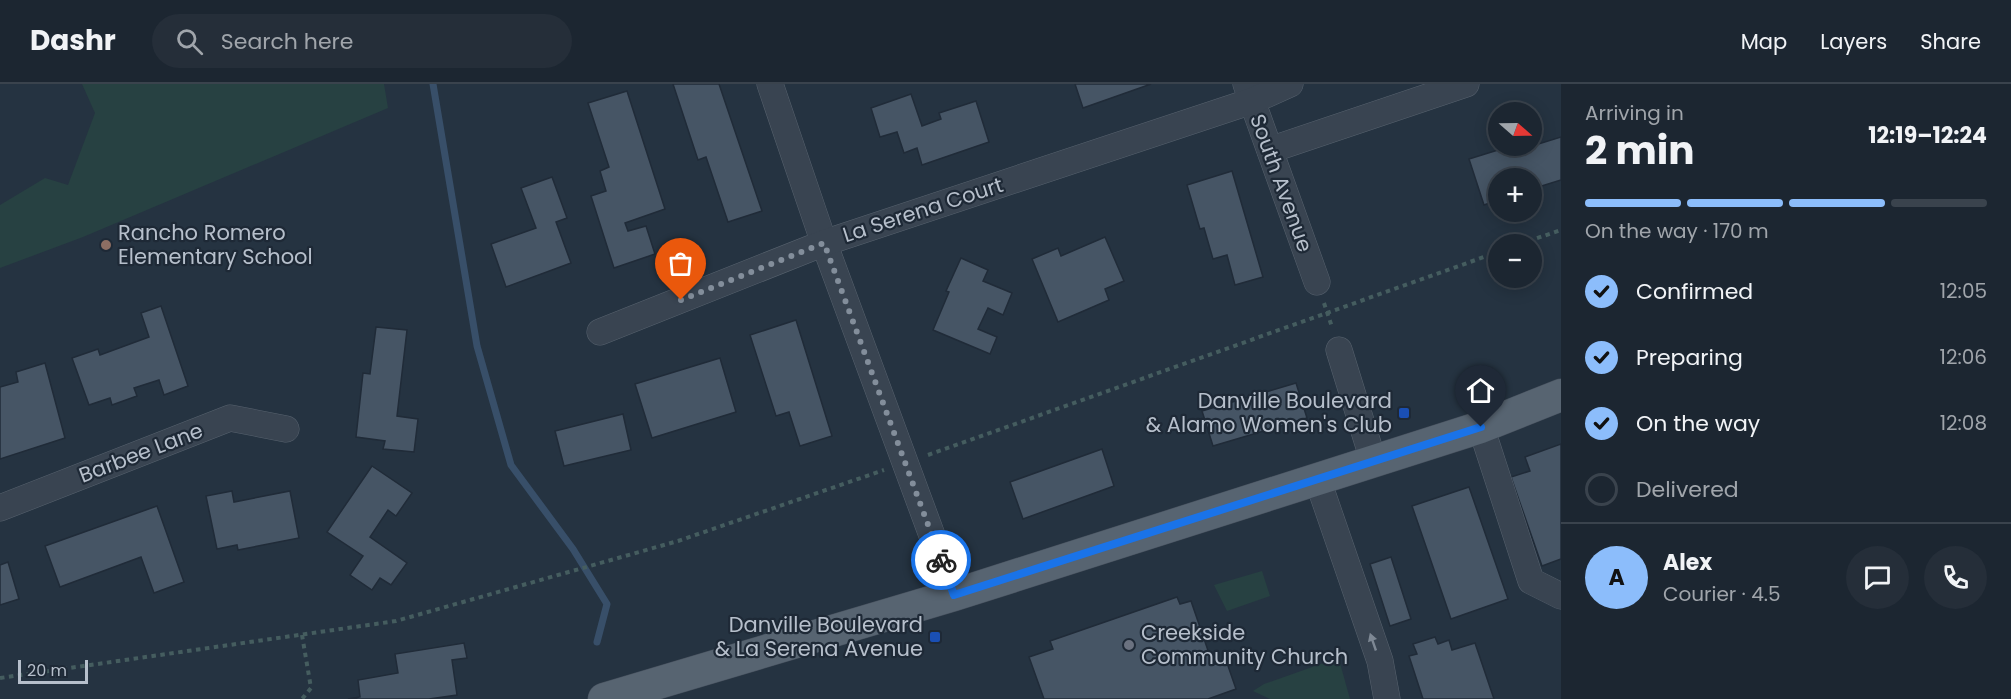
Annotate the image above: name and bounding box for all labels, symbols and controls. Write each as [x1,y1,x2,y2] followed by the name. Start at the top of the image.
[152,14,572,68] search box
[30,21,116,60] text: Dashr
[173,25,206,58] icon: search
[221,26,353,57] text: Search here
[1741,27,1787,56] text: Map
[1820,27,1887,56] text: Layers
[1920,27,1981,56] text: Share
[1585,99,1684,127] text: Arriving in
[1488,102,1542,156] north arrow
[1488,102,1542,288] map controls
[1243,110,1320,256] street label: South Avenue
[1868,120,1987,151] text: 12:19–12:24
[1585,123,1695,178] text: 2 min
[1488,168,1542,222] button: +
[839,170,1007,249] street label: La Serena Court
[1585,217,1769,245] text: On the way · 170 m
[118,218,313,271] place label: Rancho Romero Elementary School
[1488,234,1542,288] button: −
[99,238,113,252] marker: Rancho Romero Elementary School
[655,238,706,300] pin
[664,247,697,280] icon: bag
[1585,275,1618,308] icon: check
[1636,276,1753,307] text: Confirmed
[1940,277,1987,305] text: 12:05
[1585,341,1618,374] icon: check
[1636,342,1743,373] text: Preparing
[1940,343,1987,371] text: 12:06
[1455,365,1506,427] pin
[1464,374,1497,407] icon: home
[1146,386,1392,439] place label: Danville Boulevard & Alamo Women's Club
[1397,406,1411,420] marker: Danville Boulevard & Alamo Women's Club
[1585,407,1618,440] icon: check
[1636,408,1760,439] text: On the way
[1940,409,1987,437] text: 12:08
[75,416,207,489] street label: Barbee Lane
[1636,474,1739,505] text: Delivered
[911,530,971,590] courier
[925,544,958,577] icon: bike
[1846,546,1909,609] button: chat
[1924,546,1987,609] button: phone
[1663,547,1712,578] text: Alex
[1608,562,1625,593] text: A
[1663,580,1781,608] text: Courier · 4.5
[715,610,923,663] place label: Danville Boulevard & La Serena Avenue
[1141,618,1348,671] place label: Creekside Community Church
[928,630,942,644] marker: Danville Boulevard & La Serena Avenue
[1368,633,1378,651] one-way arrow
[1122,638,1136,652] marker: Creekside Community Church
[18,657,88,684] scale bar
[27,659,67,682] text: 20 m

